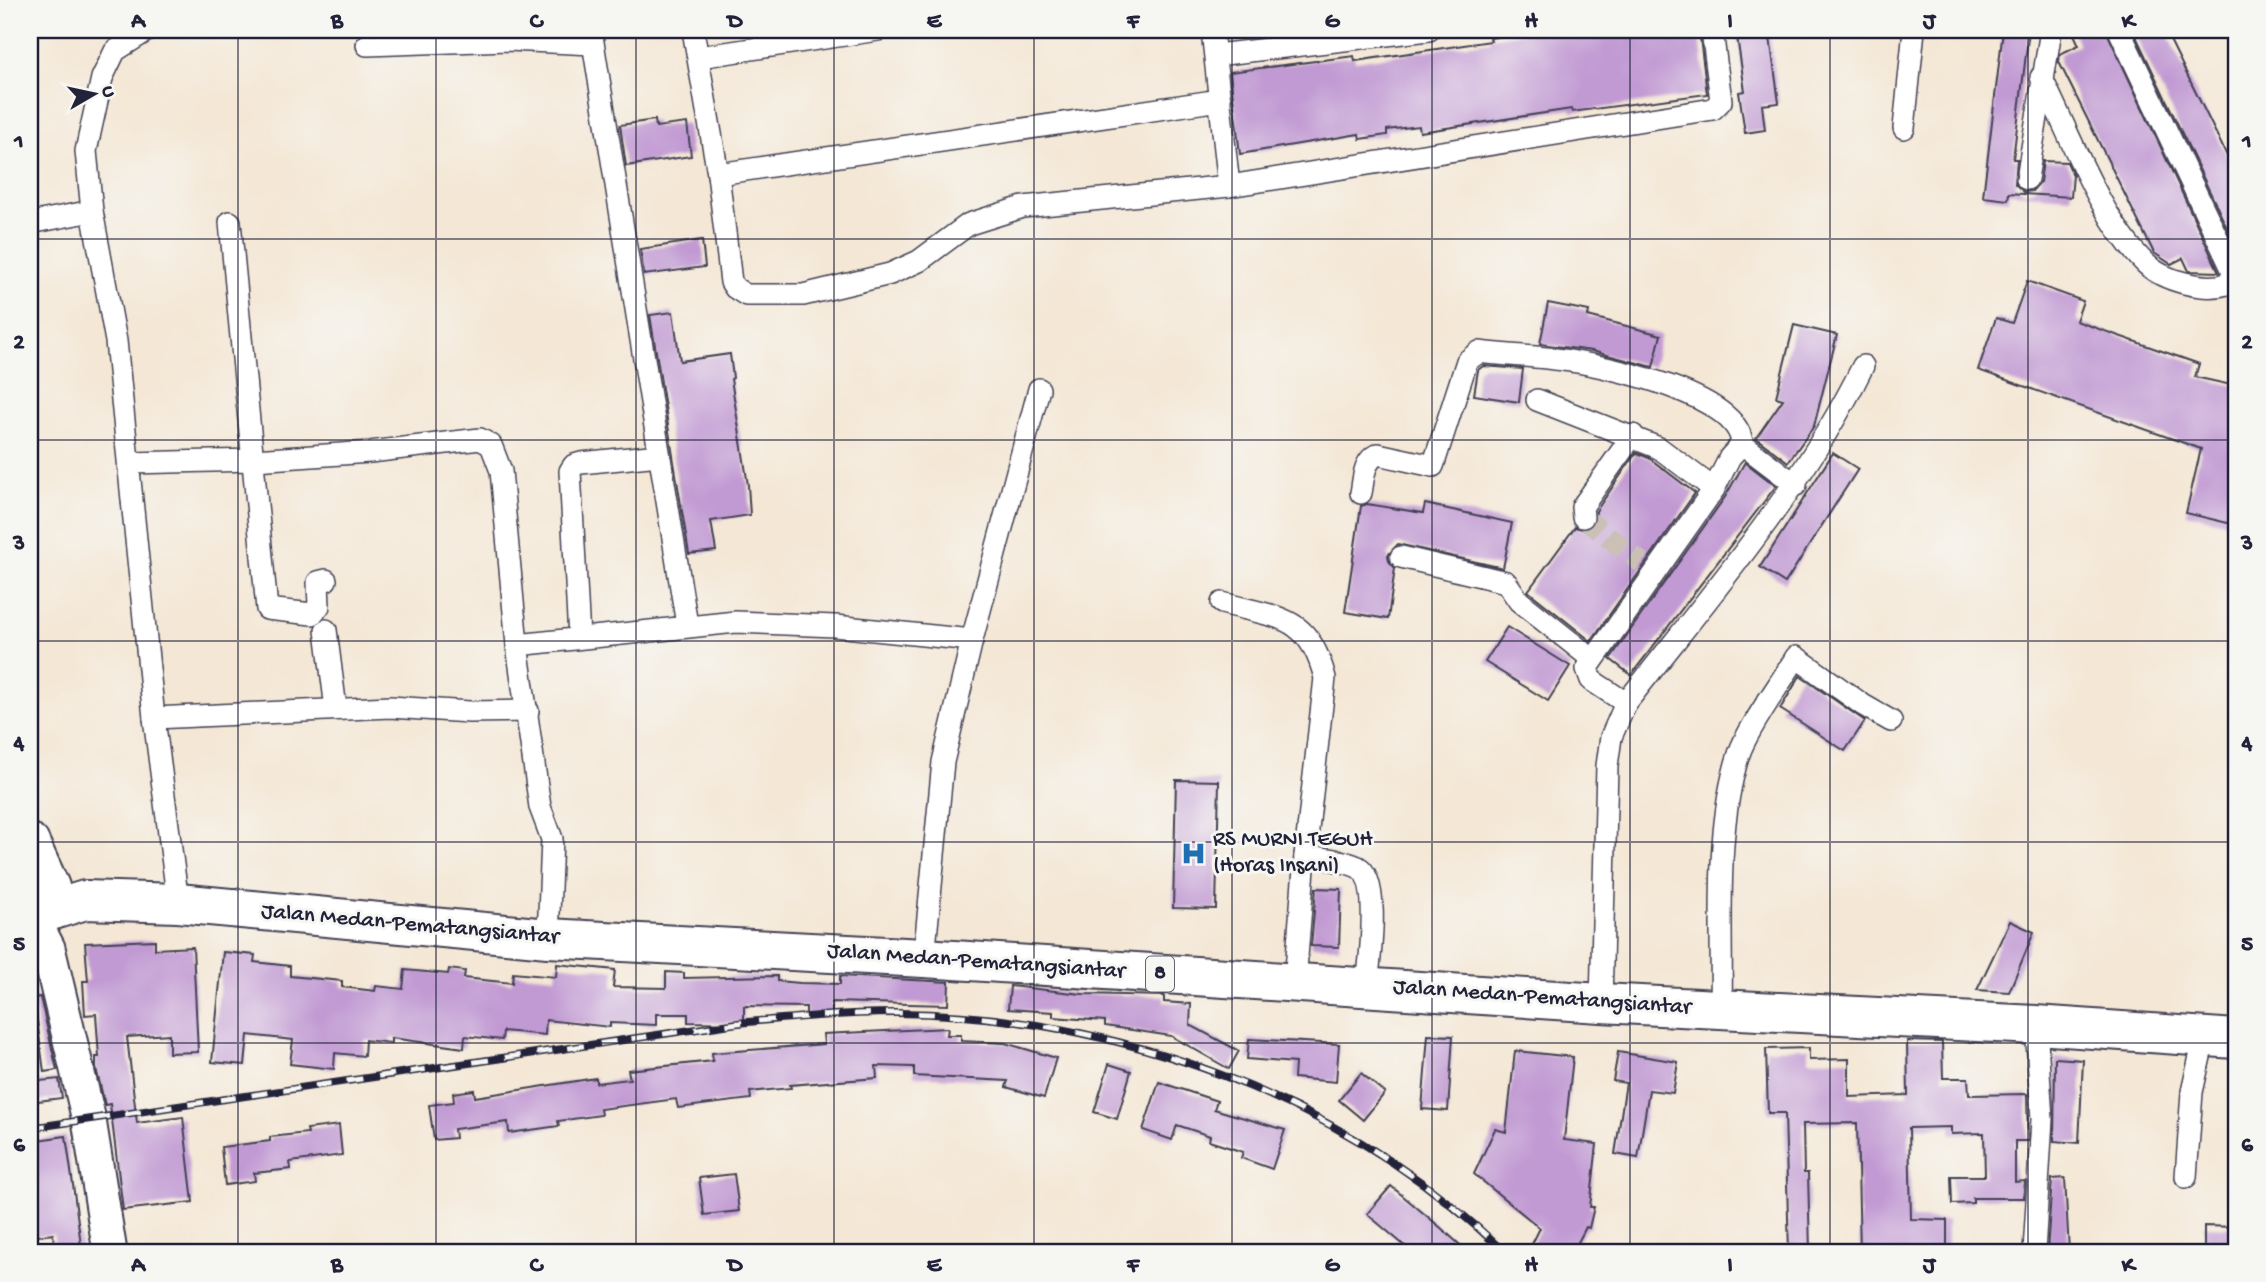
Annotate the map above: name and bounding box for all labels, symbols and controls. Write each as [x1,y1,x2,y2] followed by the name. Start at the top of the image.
[130,9,146,36] text: A
[330,9,344,36] text: B
[530,9,545,36] text: C
[726,9,744,36] text: D
[927,9,943,36] text: E
[1126,9,1141,36] text: F
[1325,9,1341,36] text: G
[1524,9,1538,36] text: H
[1727,9,1733,36] text: I
[1922,9,1937,36] text: J
[2121,9,2138,36] text: K
[60,60,130,130] north arrow
[95,85,120,99] text: U
[13,129,24,156] text: 1
[2241,129,2252,156] text: 1
[13,330,25,357] text: 2
[2241,330,2253,357] text: 2
[12,531,25,558] text: 3
[2240,531,2253,558] text: 3
[13,731,25,758] text: 4
[2241,731,2253,758] text: 4
[1213,827,1373,880] place label: RS MURNI TEGUH (Horas Insani)
[1179,839,1207,867] hospital icon: RS MURNI TEGUH (Horas Insani)
[260,899,562,952] street label: Jalan Medan-Pematangsiantar
[13,932,25,959] text: 5
[2241,932,2253,959] text: 5
[826,938,1128,986] street label: Jalan Medan-Pematangsiantar
[1146,956,1174,992] road number: 8
[1392,974,1694,1022] street label: Jalan Medan-Pematangsiantar
[13,1133,26,1160] text: 6
[2241,1133,2254,1160] text: 6
[130,1253,146,1280] text: A
[330,1253,344,1280] text: B
[530,1253,545,1280] text: C
[726,1253,744,1280] text: D
[927,1253,943,1280] text: E
[1126,1253,1141,1280] text: F
[1325,1253,1341,1280] text: G
[1524,1253,1538,1280] text: H
[1727,1253,1733,1280] text: I
[1922,1253,1937,1280] text: J
[2121,1253,2138,1280] text: K

